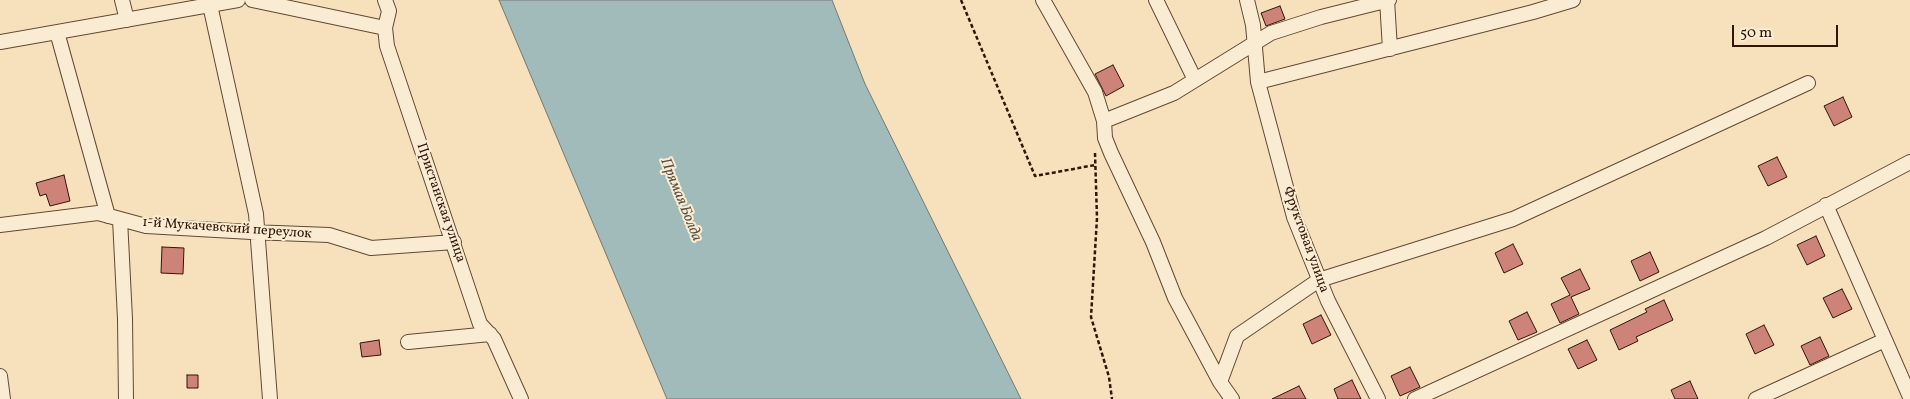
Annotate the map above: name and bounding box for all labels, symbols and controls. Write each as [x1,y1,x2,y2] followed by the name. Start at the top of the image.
[1735,15,1841,47] scale bar
[1740,23,1772,44] text: 50 m
[412,141,468,265] street label: Пристанская улица
[655,156,705,244] water label: Прямая Болда
[1278,185,1332,295] street label: Фруктовая улица
[142,215,312,243] street label: 1-й Мукачевский переулок

